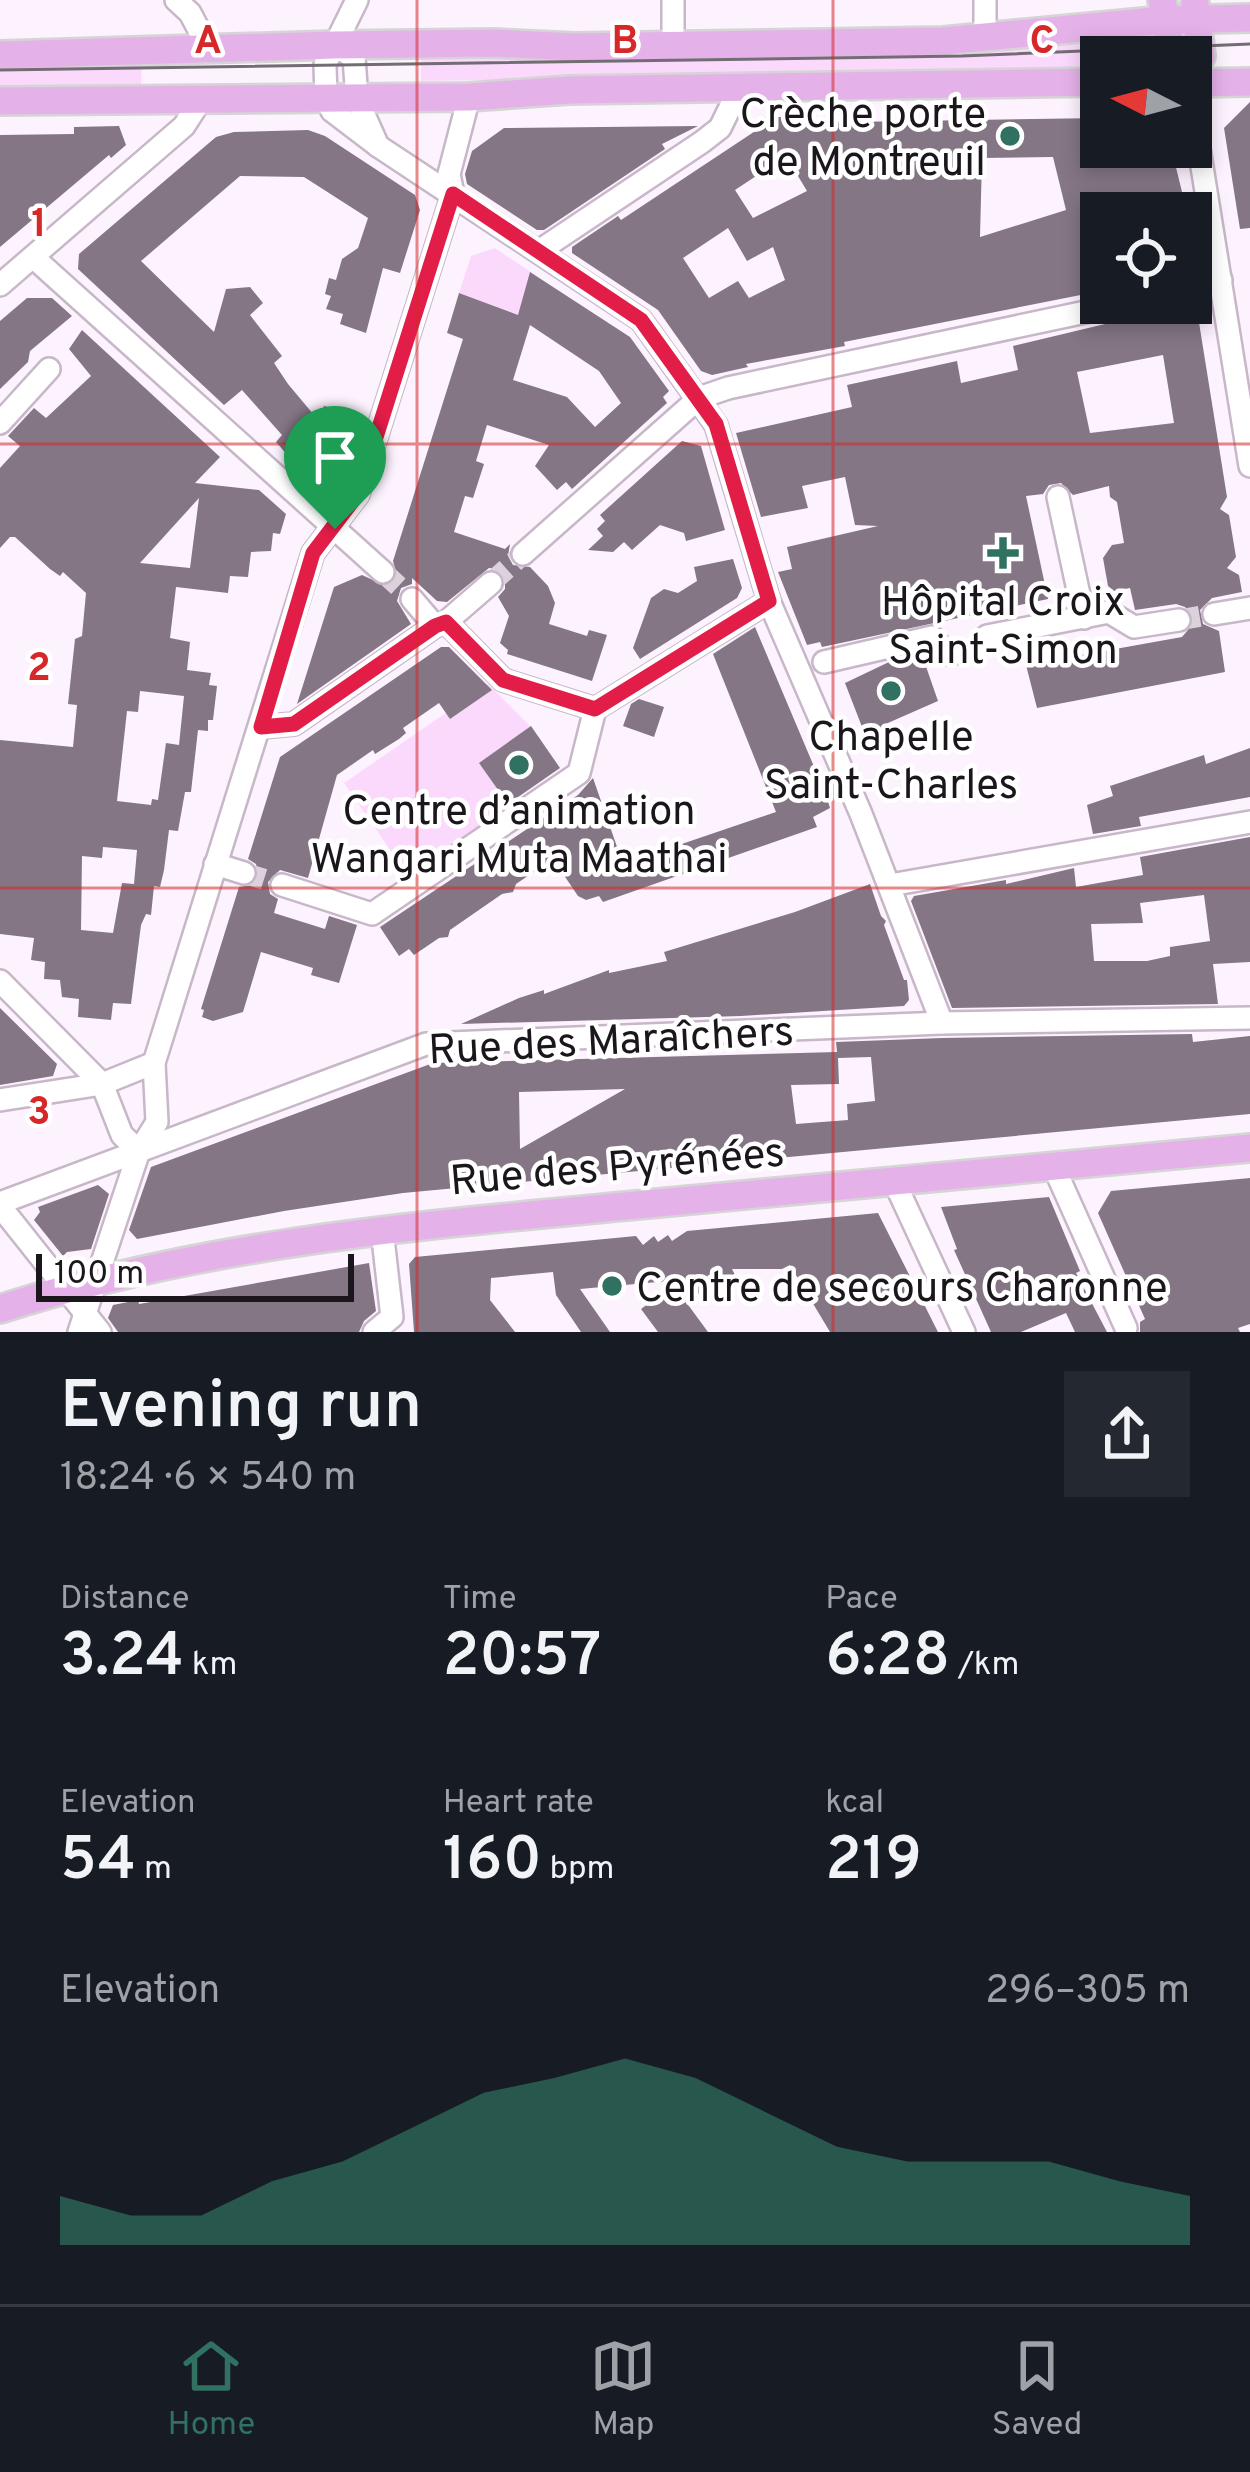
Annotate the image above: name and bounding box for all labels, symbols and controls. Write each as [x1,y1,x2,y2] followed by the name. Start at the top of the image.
[194,19,222,68] text: A
[612,19,638,68] text: B
[1030,19,1054,68] text: C
[1080,36,1212,168] north arrow
[1080,36,1212,324] map controls
[740,90,986,191] place label: Crèche porte de Montreuil
[997,123,1023,149] marker: Crèche porte de Montreuil
[1080,192,1212,324] button: locate
[31,202,47,251] text: 1
[284,406,386,529] pin
[302,424,368,490] icon: arrive
[987,537,1019,569] marker: Hôpital Croix Saint-Simon
[881,578,1125,679] place label: Hôpital Croix Saint-Simon
[27,646,51,695] text: 2
[878,678,904,704] marker: Chapelle Saint-Charles
[764,713,1018,814] place label: Chapelle Saint-Charles
[506,752,532,778] marker: Centre d’animation Wangari Muta Maathai
[310,787,728,888] place label: Centre d’animation Wangari Muta Maathai
[427,1007,795,1080] street label: Rue des Maraîchers
[27,1090,51,1139] text: 3
[448,1128,787,1211] street label: Rue des Pyrénées
[36,1248,354,1301] scale bar
[54,1254,144,1296] text: 100 m
[636,1264,1168,1317] place label: Centre de secours Charonne
[599,1273,625,1299] marker: Centre de secours Charonne
[60,1368,422,1451] text: Evening run
[1064,1371,1190,1497] button: share
[60,1455,356,1504] text: 18:24 · 6 × 540 m
[60,1579,190,1621] text: Distance
[443,1579,516,1621] text: Time
[825,1579,898,1621] text: Pace
[60,1621,184,1697] text: 3.24
[443,1621,601,1697] text: 20:57
[825,1621,950,1697] text: 6:28
[184,1645,237,1687] text: km
[950,1645,1019,1687] text: /km
[60,1783,196,1825] text: Elevation
[443,1783,594,1825] text: Heart rate
[825,1783,884,1825] text: kcal
[60,1825,136,1901] text: 54
[443,1825,542,1901] text: 160
[825,1825,922,1901] text: 219
[136,1849,172,1891] text: m
[542,1849,614,1891] text: bpm
[60,1968,220,2017] text: Elevation
[985,1968,1190,2017] text: 296–305 m
[168,2333,255,2447] tab: Home
[590,2333,656,2447] tab: Map
[992,2333,1082,2447] tab: Saved

